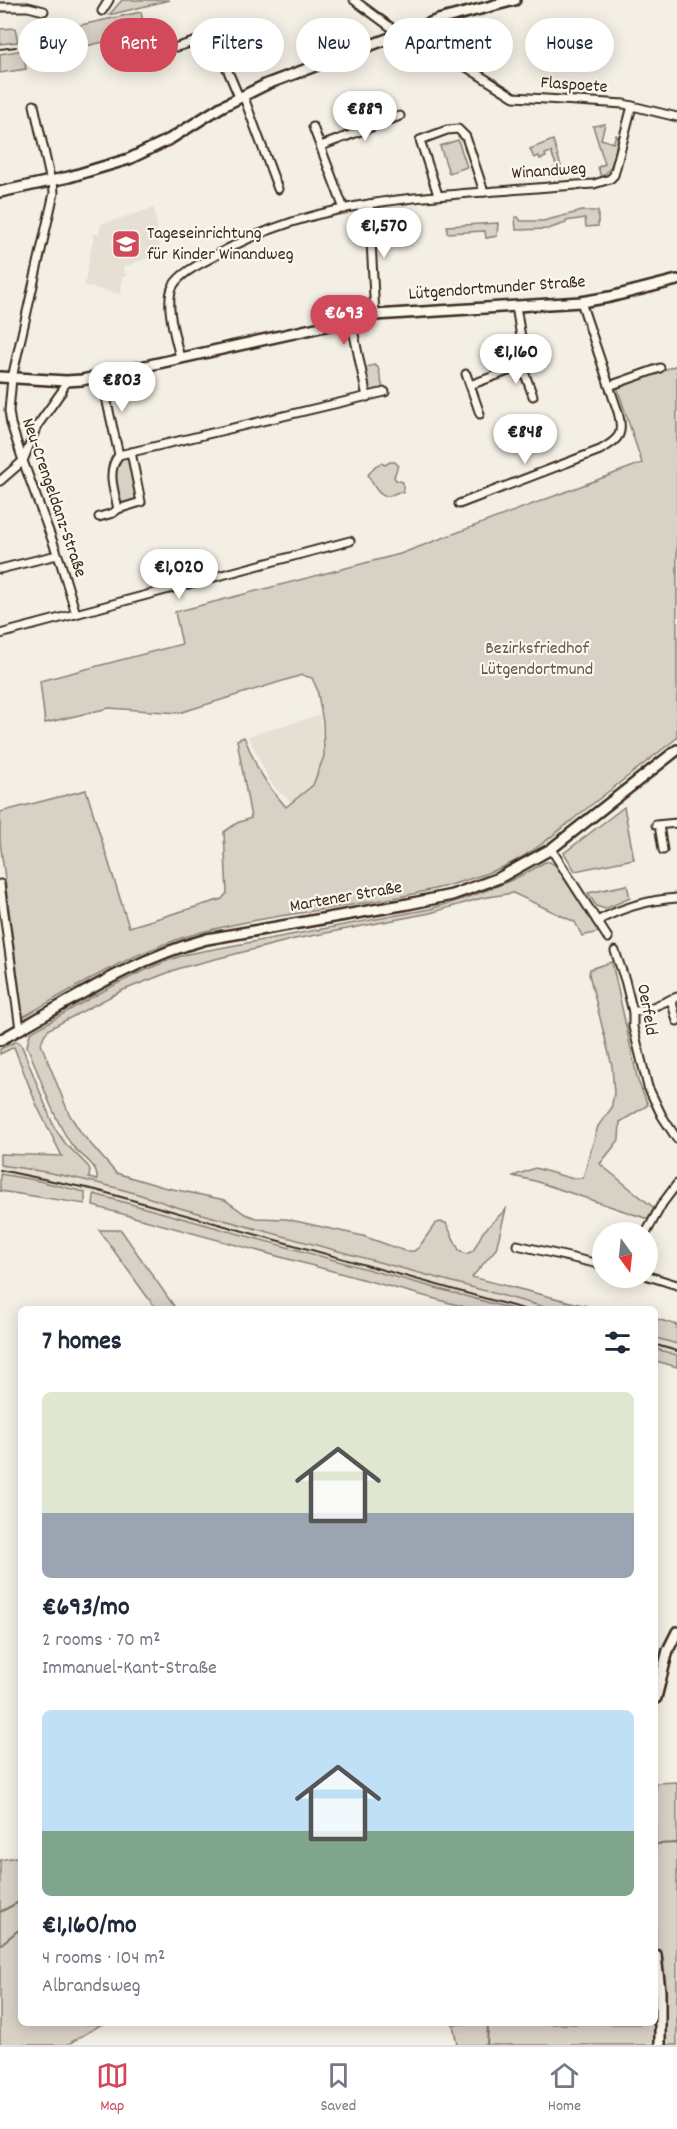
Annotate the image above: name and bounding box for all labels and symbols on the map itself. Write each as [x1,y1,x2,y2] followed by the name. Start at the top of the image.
[540,71,608,101] street label: Flaspoete
[329,91,401,142] pin: €889
[511,157,587,187] street label: Winandweg
[335,208,433,259] pin: €1,570
[147,222,294,268] place label: Tageseinrichtung für Kinder Winandweg
[110,228,142,260] school or university icon: Tageseinrichtung für Kinder Winandweg
[408,270,586,308] street label: Lütgendortmunder Straße
[308,295,380,346] pin: €693
[467,334,565,385] pin: €1,160
[86,362,158,413] pin: €803
[489,414,561,465] pin: €848
[14,415,92,581] street label: Neu-Crengeldanz-Straße
[130,549,228,600] pin: €1,020
[481,637,593,683] park label: Bezirksfriedhof Lütgendortmund
[288,876,404,920] street label: Martener Straße
[629,982,663,1038] street label: Oerfeld
[592,1222,658,1288] north arrow

